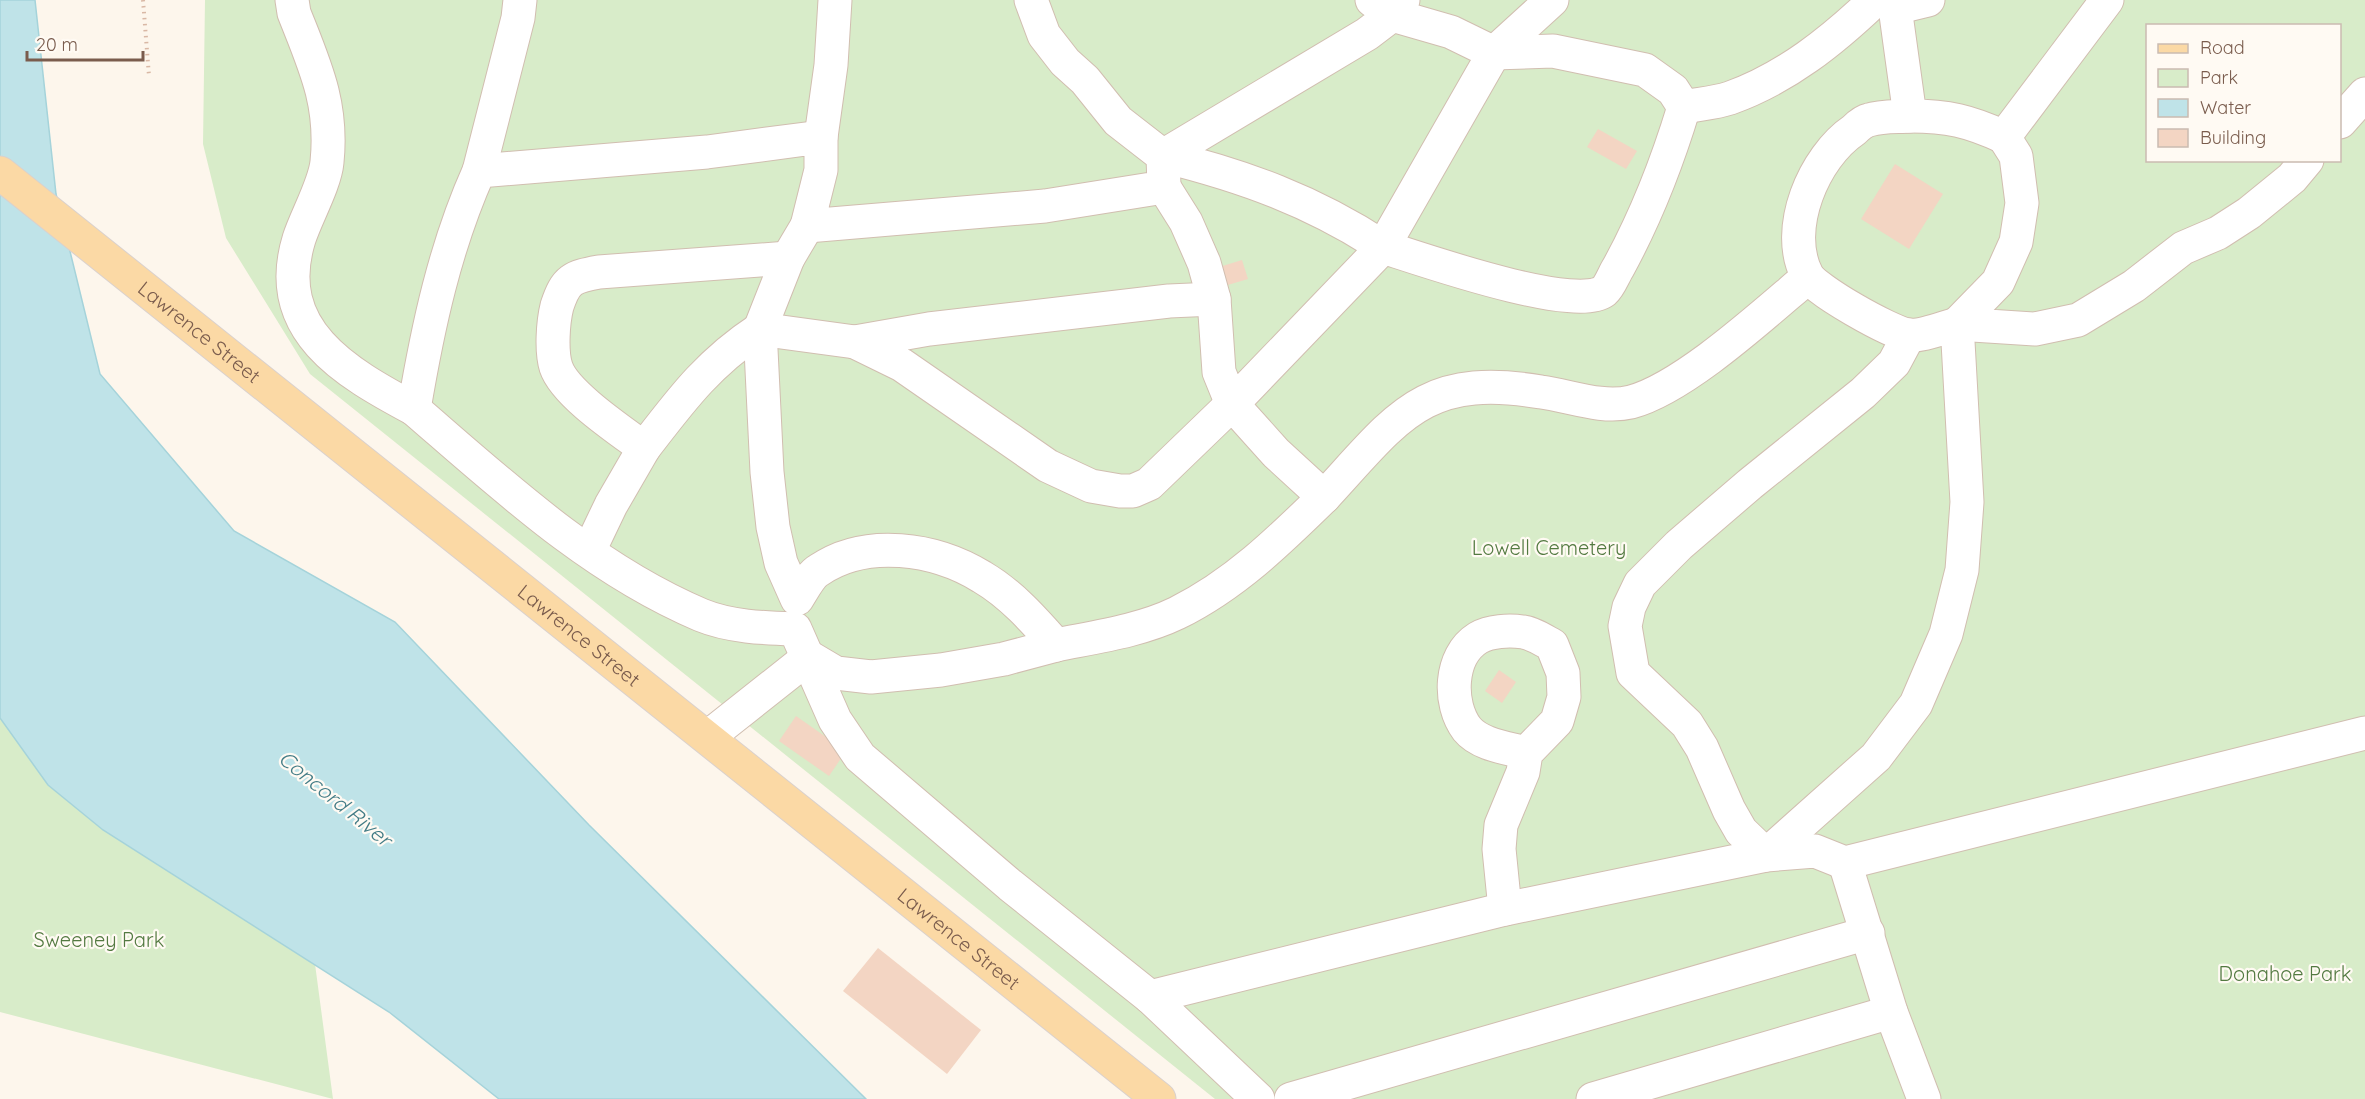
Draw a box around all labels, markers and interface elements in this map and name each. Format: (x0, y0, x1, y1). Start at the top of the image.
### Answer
scale bar (27, 24, 142, 62)
legend (2146, 24, 2341, 162)
text: 20 m (36, 33, 78, 56)
text: Road (2200, 36, 2245, 59)
text: Park (2200, 66, 2238, 89)
text: Water (2200, 96, 2251, 119)
text: Building (2200, 126, 2266, 149)
street label: Lawrence Street (133, 275, 266, 388)
park label: Lowell Cemetery (1472, 535, 1626, 560)
street label: Lawrence Street (513, 579, 646, 692)
water label: Concord River (274, 745, 400, 853)
street label: Lawrence Street (893, 882, 1025, 995)
park label: Sweeney Park (34, 927, 164, 952)
park label: Donahoe Park (2219, 961, 2351, 986)

